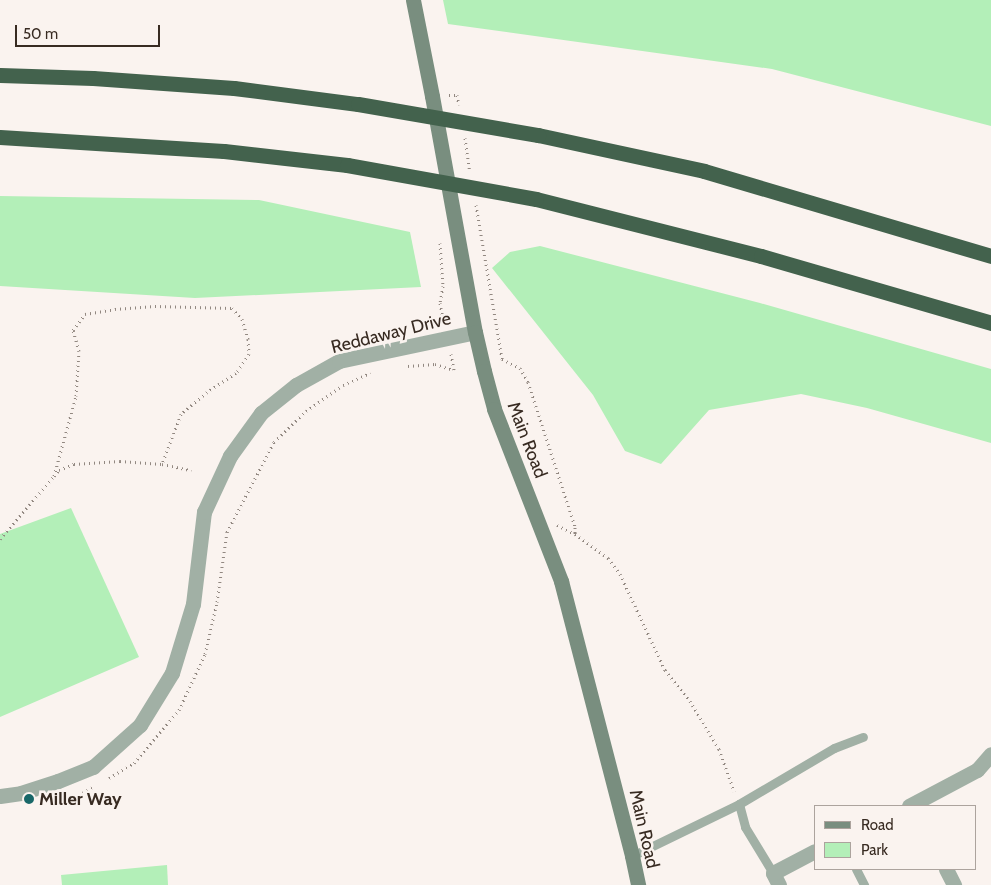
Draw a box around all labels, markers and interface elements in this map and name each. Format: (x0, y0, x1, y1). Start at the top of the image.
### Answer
scale bar (18, 15, 162, 47)
text: 50 m (23, 25, 58, 43)
street label: Reddaway Drive (329, 308, 453, 358)
street label: Main Road (503, 399, 551, 481)
place label: Miller Way (39, 788, 122, 810)
street label: Main Road (624, 788, 664, 870)
marker: Miller Way (23, 793, 35, 805)
legend (814, 805, 976, 870)
text: Road (861, 816, 894, 834)
text: Park (861, 841, 888, 859)

